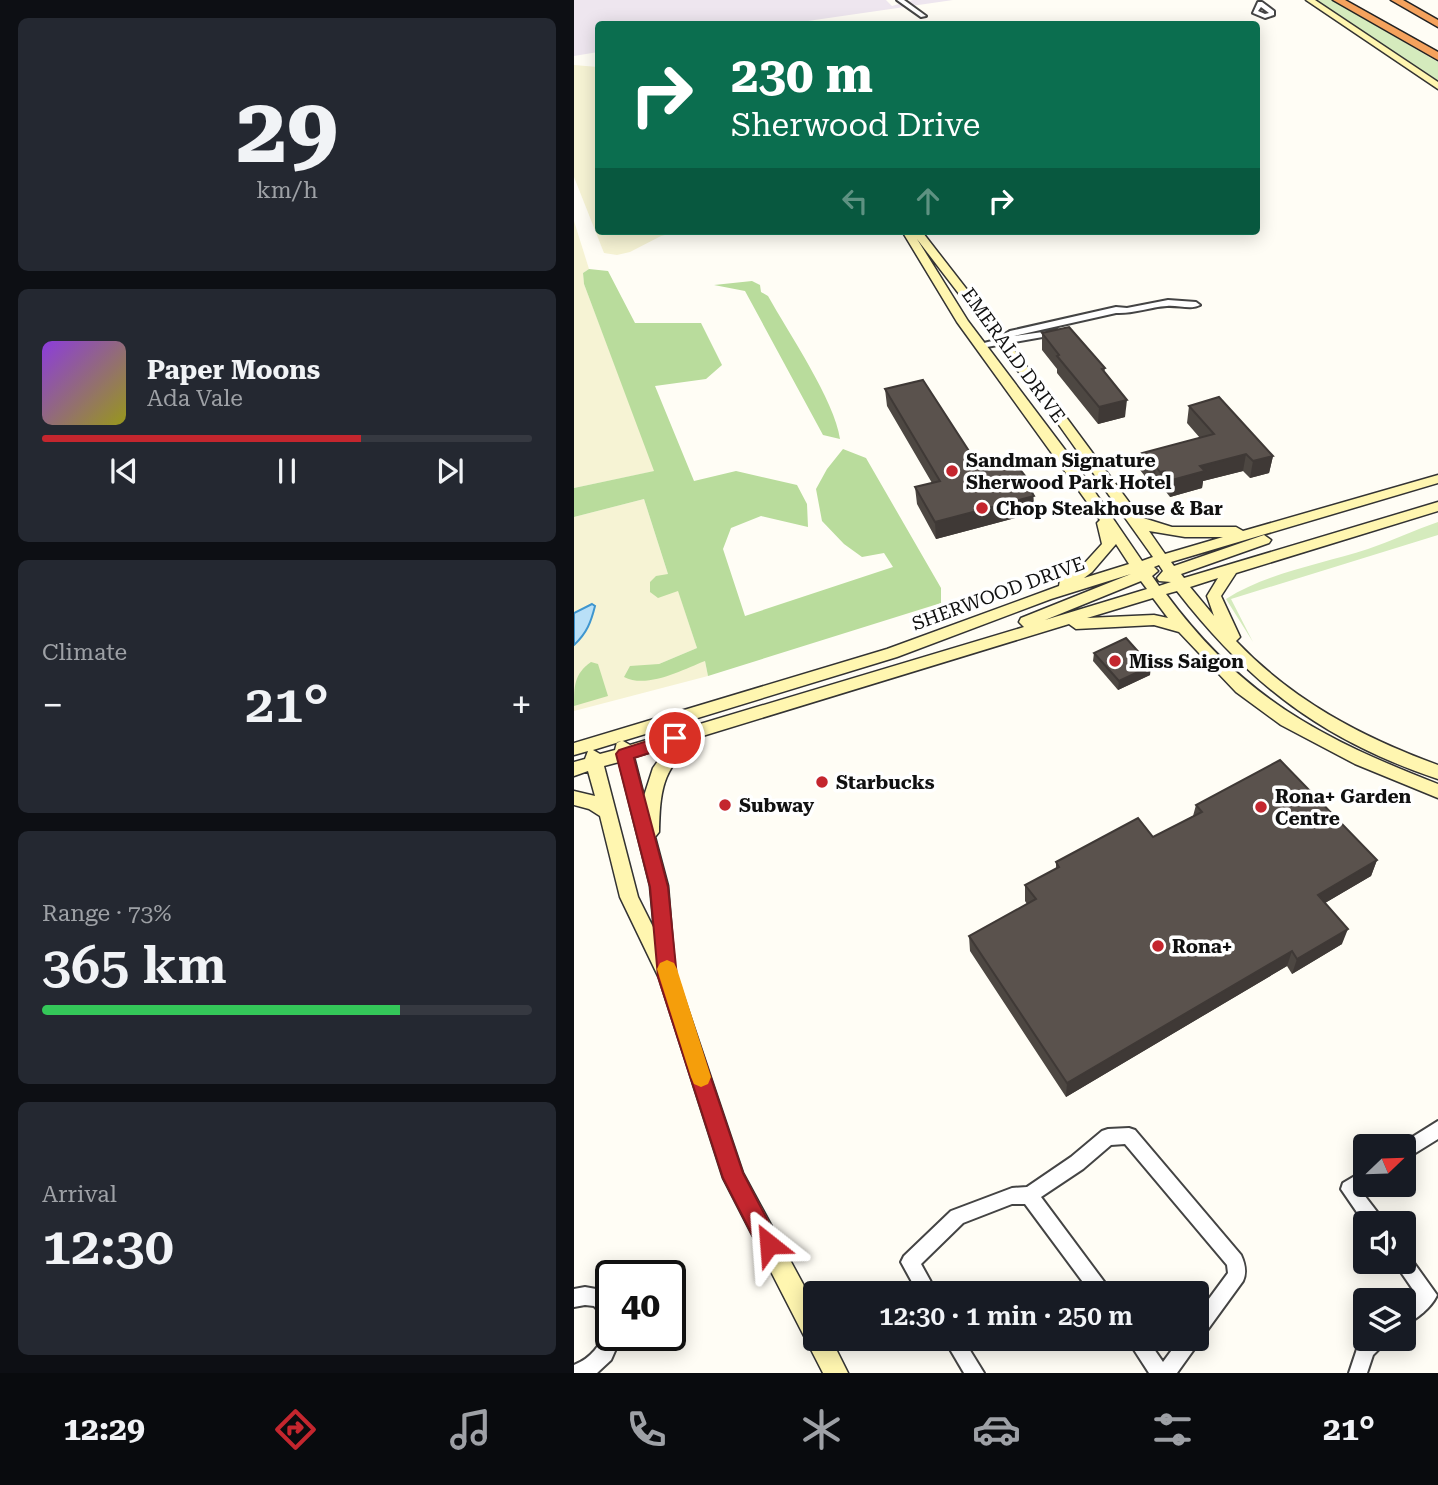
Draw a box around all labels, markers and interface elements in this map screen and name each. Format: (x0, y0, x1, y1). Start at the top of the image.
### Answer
text: 230 m (731, 47, 873, 104)
icon: right (616, 49, 707, 140)
text: 29 (236, 78, 338, 184)
text: Sherwood Drive (731, 106, 980, 144)
text: km/h (256, 177, 318, 204)
icon: left (836, 182, 874, 220)
icon: ahead (909, 182, 947, 220)
icon: right (982, 182, 1020, 220)
street label: EMERALD DRIVE (957, 283, 1070, 427)
text: Paper Moons (147, 355, 320, 385)
text: Ada Vale (147, 385, 243, 412)
place label: Sandman Signature Sherwood Park Hotel (966, 449, 1172, 494)
icon: previous (105, 452, 143, 490)
icon: pause (268, 452, 306, 490)
icon: next (431, 452, 469, 490)
marker: Sandman Signature Sherwood Park Hotel (944, 463, 960, 479)
place label: Chop Steakhouse & Bar (996, 497, 1223, 520)
marker: Chop Steakhouse & Bar (974, 500, 990, 516)
street label: SHERWOOD DRIVE (909, 552, 1088, 635)
text: Climate (42, 639, 127, 666)
place label: Miss Saigon (1129, 650, 1244, 673)
marker: Miss Saigon (1107, 653, 1123, 669)
text: 21° (245, 674, 329, 735)
text: − (42, 683, 63, 727)
text: + (511, 683, 532, 727)
pin (645, 708, 705, 768)
icon: arrive (656, 719, 694, 757)
place label: Starbucks (836, 771, 935, 794)
marker: Starbucks (814, 774, 830, 790)
place label: Rona+ Garden Centre (1275, 785, 1412, 830)
place label: Subway (739, 794, 815, 817)
marker: Subway (717, 797, 733, 813)
marker: Rona+ Garden Centre (1253, 799, 1269, 815)
text: Range · 73% (42, 900, 171, 927)
text: 365 km (42, 935, 227, 996)
place label: Rona+ (1172, 935, 1232, 958)
marker: Rona+ (1150, 938, 1166, 954)
north arrow (1353, 1134, 1416, 1197)
map controls (1353, 1134, 1416, 1351)
text: Arrival (42, 1181, 117, 1208)
position arrow (732, 1207, 806, 1281)
button: sound (1353, 1211, 1416, 1274)
text: 12:30 (42, 1216, 174, 1277)
speed limit sign: 40 (595, 1260, 686, 1351)
button: layers (1353, 1288, 1416, 1351)
text: 12:30 · 1 min · 250 m (879, 1301, 1133, 1331)
icon: directions (271, 1405, 320, 1454)
icon: music (446, 1405, 495, 1454)
icon: phone (622, 1405, 671, 1454)
icon: climate (797, 1405, 846, 1454)
icon: car (972, 1405, 1021, 1454)
icon: filters (1148, 1405, 1197, 1454)
text: 12:29 (63, 1410, 145, 1448)
text: 21° (1323, 1410, 1375, 1448)

